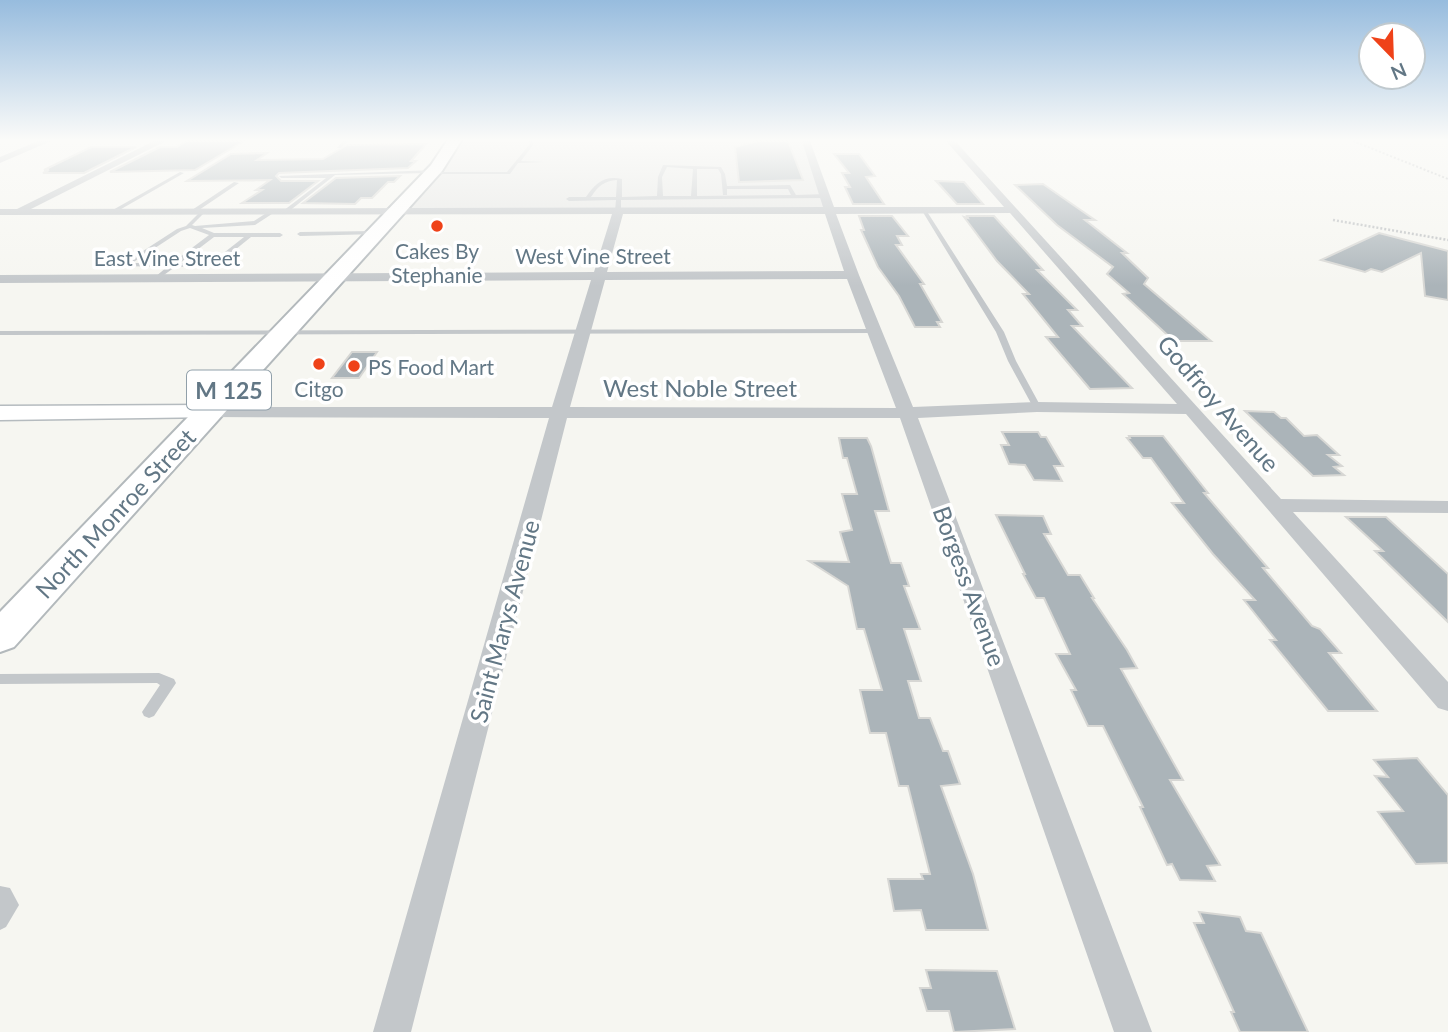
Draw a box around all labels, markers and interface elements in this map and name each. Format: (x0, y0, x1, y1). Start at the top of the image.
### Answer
north arrow (1357, 21, 1427, 91)
text: N (1388, 59, 1410, 86)
marker: Cakes By Stephanie (429, 218, 445, 234)
place label: Cakes By Stephanie (391, 238, 483, 287)
street label: West Vine Street (515, 243, 671, 268)
street label: East Vine Street (94, 245, 241, 270)
street label: Godfroy Avenue (1152, 329, 1286, 477)
place label: PS Food Mart (368, 354, 495, 379)
marker: Citgo (311, 356, 327, 372)
marker: PS Food Mart (346, 358, 362, 374)
road number: M 125 (187, 370, 271, 410)
street label: West Noble Street (603, 373, 797, 402)
place label: Citgo (294, 376, 344, 401)
street label: North Monroe Street (29, 422, 201, 604)
street label: Borgess Avenue (928, 502, 1012, 670)
street label: Saint Marys Avenue (463, 517, 545, 725)

